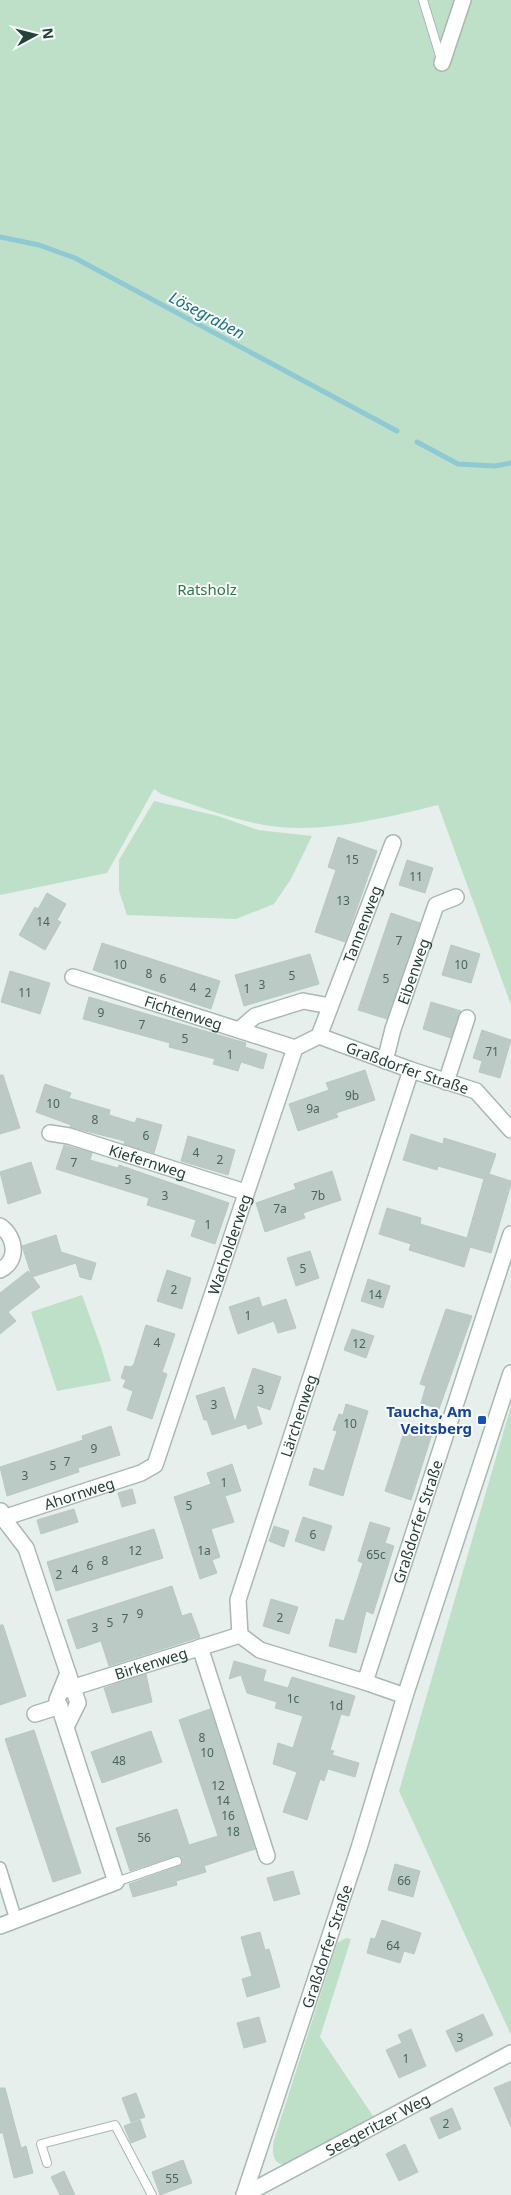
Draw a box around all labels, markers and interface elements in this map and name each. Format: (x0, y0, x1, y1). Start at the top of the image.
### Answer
north arrow (10, 10, 60, 60)
text: N (38, 27, 59, 40)
water label: Lösegraben (165, 286, 249, 344)
park label: Ratsholz (177, 579, 237, 599)
house number: 15 (345, 851, 359, 868)
house number: 11 (409, 868, 423, 885)
street label: Tannenweg (338, 882, 386, 966)
house number: 13 (336, 892, 350, 909)
house number: 14 (36, 913, 50, 930)
house number: 7 (396, 932, 403, 949)
street label: Eibenweg (392, 936, 434, 1007)
house number: 10 (113, 956, 127, 973)
house number: 10 (454, 956, 468, 973)
house number: 8 (146, 965, 153, 982)
house number: 5 (289, 967, 296, 984)
house number: 6 (160, 970, 167, 987)
house number: 5 (383, 970, 390, 987)
house number: 3 (259, 976, 266, 993)
house number: 4 (190, 979, 197, 996)
house number: 1 (244, 980, 250, 997)
house number: 11 (18, 984, 32, 1001)
house number: 2 (205, 984, 212, 1001)
street label: Fichtenweg (142, 991, 225, 1034)
house number: 9 (98, 1004, 105, 1021)
house number: 7 (139, 1016, 146, 1033)
house number: 5 (182, 1030, 189, 1047)
street label: Graßdorfer Straße (343, 1037, 472, 1098)
house number: 71 (485, 1043, 499, 1060)
house number: 1 (227, 1046, 233, 1063)
house number: 9b (345, 1087, 359, 1104)
house number: 10 (46, 1095, 60, 1112)
house number: 9a (306, 1100, 320, 1117)
house number: 8 (92, 1111, 99, 1128)
house number: 6 (143, 1127, 150, 1144)
street label: Kiefernweg (107, 1139, 189, 1183)
house number: 4 (193, 1144, 200, 1161)
house number: 2 (217, 1151, 224, 1168)
house number: 7 (71, 1154, 78, 1171)
house number: 5 (125, 1171, 132, 1188)
house number: 3 (162, 1187, 169, 1204)
house number: 7b (311, 1187, 325, 1204)
street label: Wacholderweg (203, 1191, 255, 1297)
house number: 7a (273, 1200, 287, 1217)
house number: 1 (205, 1216, 211, 1233)
house number: 5 (300, 1260, 307, 1277)
house number: 2 (171, 1281, 178, 1298)
house number: 14 (368, 1286, 382, 1303)
house number: 1 (245, 1307, 251, 1324)
house number: 4 (154, 1334, 161, 1351)
house number: 12 (352, 1335, 366, 1352)
street label: Lärchenweg (275, 1372, 321, 1460)
house number: 3 (258, 1381, 265, 1398)
house number: 3 (211, 1396, 218, 1413)
place label: Taucha, Am Veitsberg (386, 1401, 472, 1438)
marker: Taucha, Am Veitsberg (476, 1414, 488, 1426)
house number: 10 (343, 1415, 357, 1432)
house number: 9 (91, 1440, 98, 1457)
house number: 7 (64, 1453, 71, 1470)
house number: 5 (50, 1457, 57, 1474)
street label: Graßdorfer Straße (388, 1457, 447, 1586)
house number: 3 (22, 1467, 29, 1484)
street label: Ahornweg (41, 1472, 117, 1514)
house number: 1 (221, 1474, 227, 1491)
house number: 5 (186, 1497, 193, 1514)
house number: 6 (310, 1526, 317, 1543)
house number: 12 (128, 1542, 142, 1559)
house number: 1a (197, 1542, 211, 1559)
house number: 65c (366, 1546, 386, 1563)
house number: 8 (102, 1552, 109, 1569)
house number: 6 (87, 1557, 94, 1574)
house number: 4 (72, 1561, 79, 1578)
house number: 2 (56, 1566, 63, 1583)
house number: 9 (137, 1605, 144, 1622)
house number: 2 (277, 1609, 284, 1626)
house number: 7 (122, 1610, 129, 1627)
house number: 5 (107, 1614, 114, 1631)
house number: 3 (92, 1619, 99, 1636)
street label: Birkenweg (112, 1642, 190, 1684)
house number: 1c (287, 1690, 300, 1707)
house number: 1d (329, 1697, 343, 1714)
house number: 8 (199, 1729, 206, 1746)
house number: 10 (200, 1744, 214, 1761)
house number: 48 (112, 1752, 126, 1769)
house number: 12 (211, 1777, 225, 1794)
house number: 14 (216, 1792, 230, 1809)
house number: 16 (221, 1807, 235, 1824)
house number: 18 (226, 1823, 240, 1840)
house number: 56 (137, 1829, 151, 1846)
house number: 66 (397, 1872, 411, 1889)
street label: Graßdorfer Straße (297, 1882, 356, 2011)
house number: 64 (386, 1937, 400, 1954)
house number: 3 (457, 2029, 464, 2046)
house number: 1 (403, 2050, 409, 2067)
street label: Seegeritzer Weg (322, 2088, 433, 2160)
house number: 2 (443, 2115, 450, 2132)
house number: 55 (165, 2170, 179, 2187)

